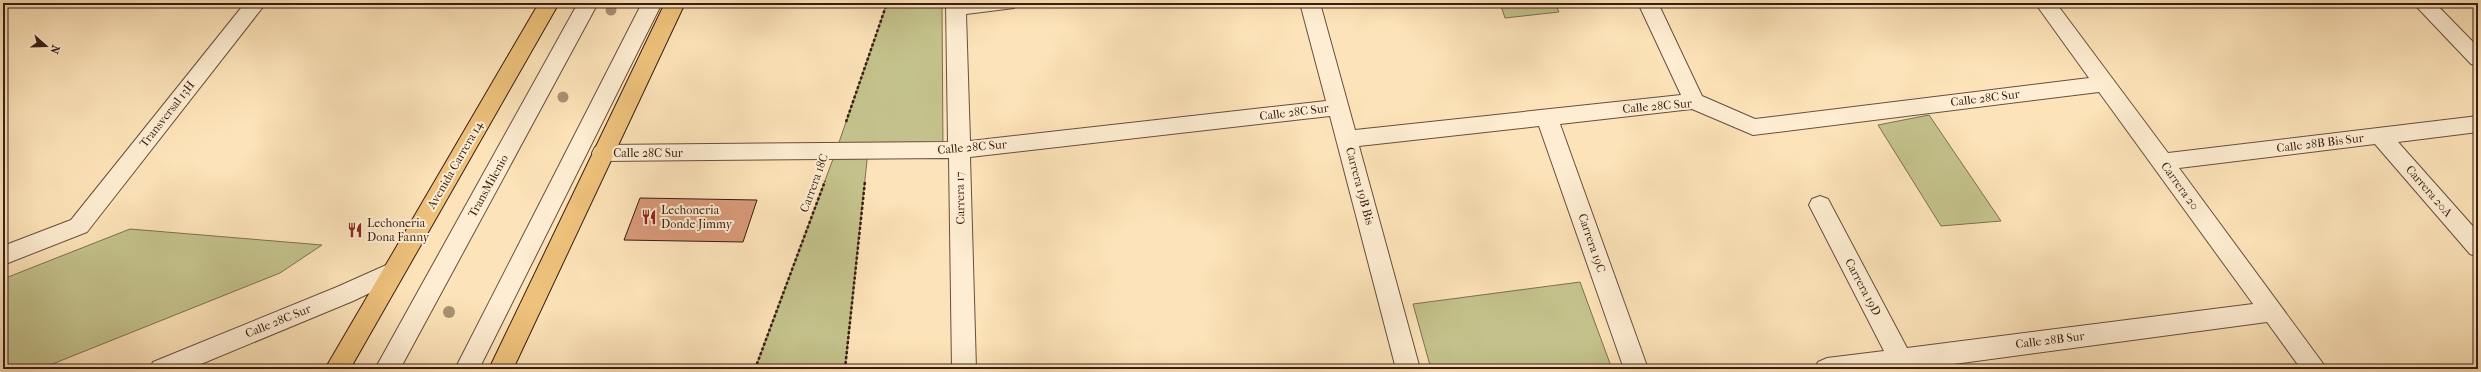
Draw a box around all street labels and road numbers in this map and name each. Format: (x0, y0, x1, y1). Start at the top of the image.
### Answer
street label: Transversal 13H (137, 77, 198, 150)
street label: Calle 28C Sur (1950, 87, 2021, 109)
street label: Calle 28C Sur (1622, 96, 1693, 116)
street label: Calle 28C Sur (1259, 101, 1330, 123)
street label: Avenida Carrera 14 (424, 118, 486, 212)
street label: Calle 28B Bis Sur (2276, 131, 2365, 155)
street label: Calle 28C Sur (937, 137, 1008, 157)
street label: Calle 28C Sur (613, 146, 684, 160)
street label: Carrera 19B Bis (1343, 146, 1377, 227)
street label: TransMilenio (465, 152, 511, 220)
street label: Carrera 18C (797, 152, 831, 214)
street label: Carrera 20 (2158, 159, 2202, 213)
street label: Carrera 20A (2403, 162, 2455, 220)
street label: Carrera 17 (953, 171, 967, 225)
street label: Carrera 19C (1575, 212, 1609, 274)
street label: Carrera 19D (1842, 256, 1884, 318)
street label: Calle 28C Sur (243, 301, 314, 341)
street label: Calle 28B Sur (2015, 329, 2086, 351)

